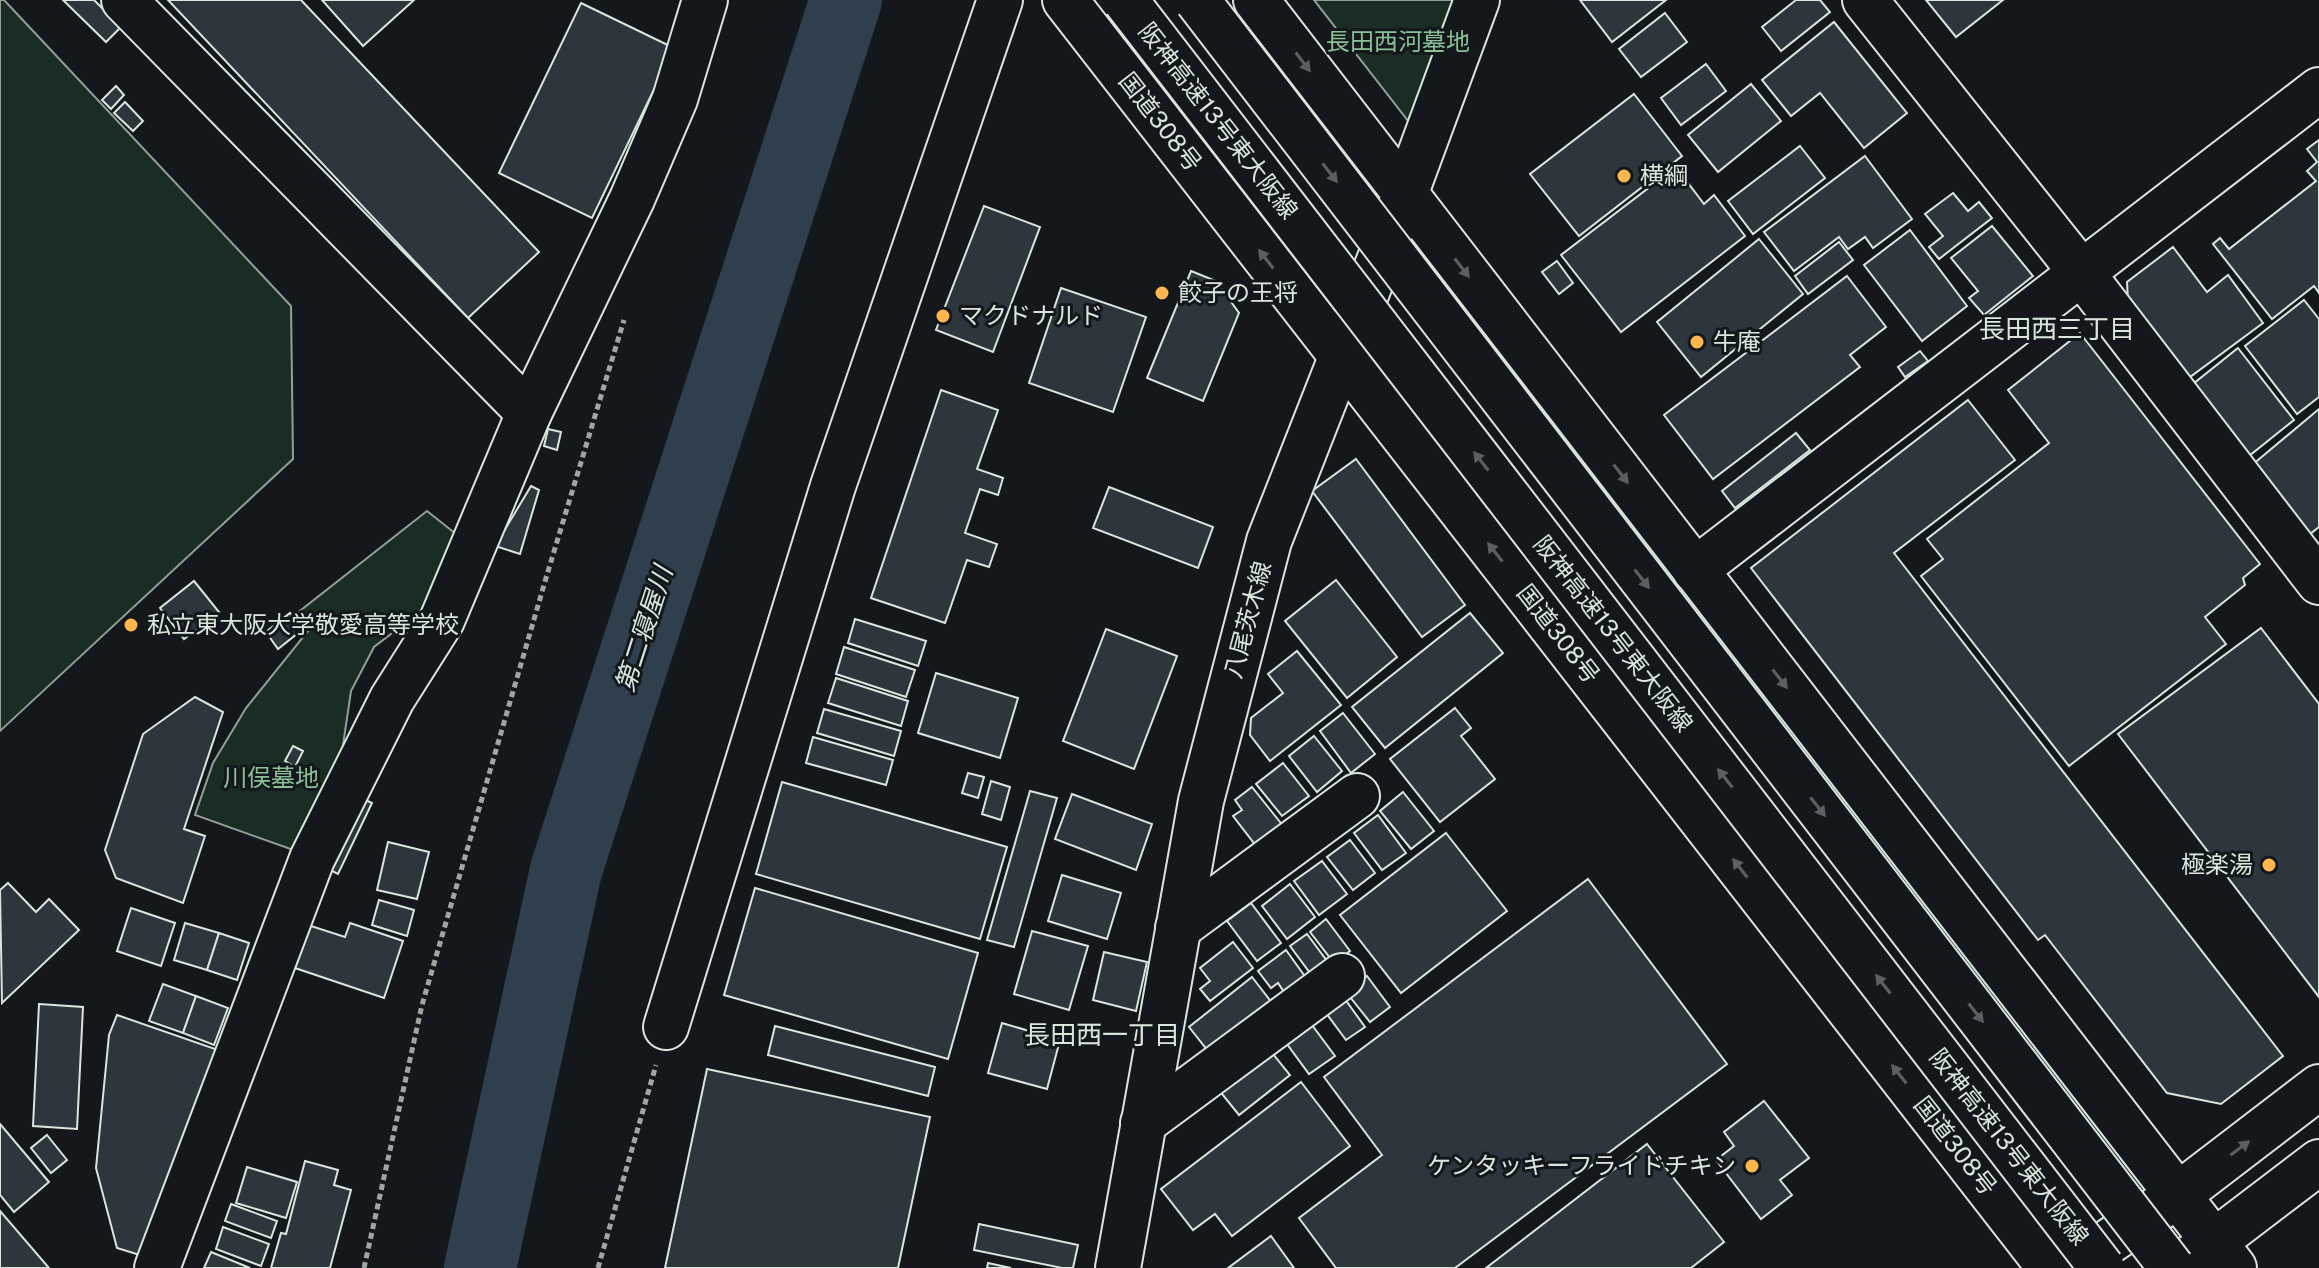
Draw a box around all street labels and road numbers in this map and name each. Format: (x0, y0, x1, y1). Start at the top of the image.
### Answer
street label: 阪神高速13号東大阪線 (1134, 17, 1304, 224)
street label: 国道308号 (1114, 67, 1208, 176)
street label: 阪神高速13号東大阪線 (1529, 530, 1699, 737)
street label: 八尾茨木線 (1218, 558, 1276, 681)
street label: 国道308号 (1512, 579, 1606, 688)
street label: 阪神高速13号東大阪線 (1925, 1043, 2095, 1250)
street label: 国道308号 (1909, 1091, 2003, 1200)

